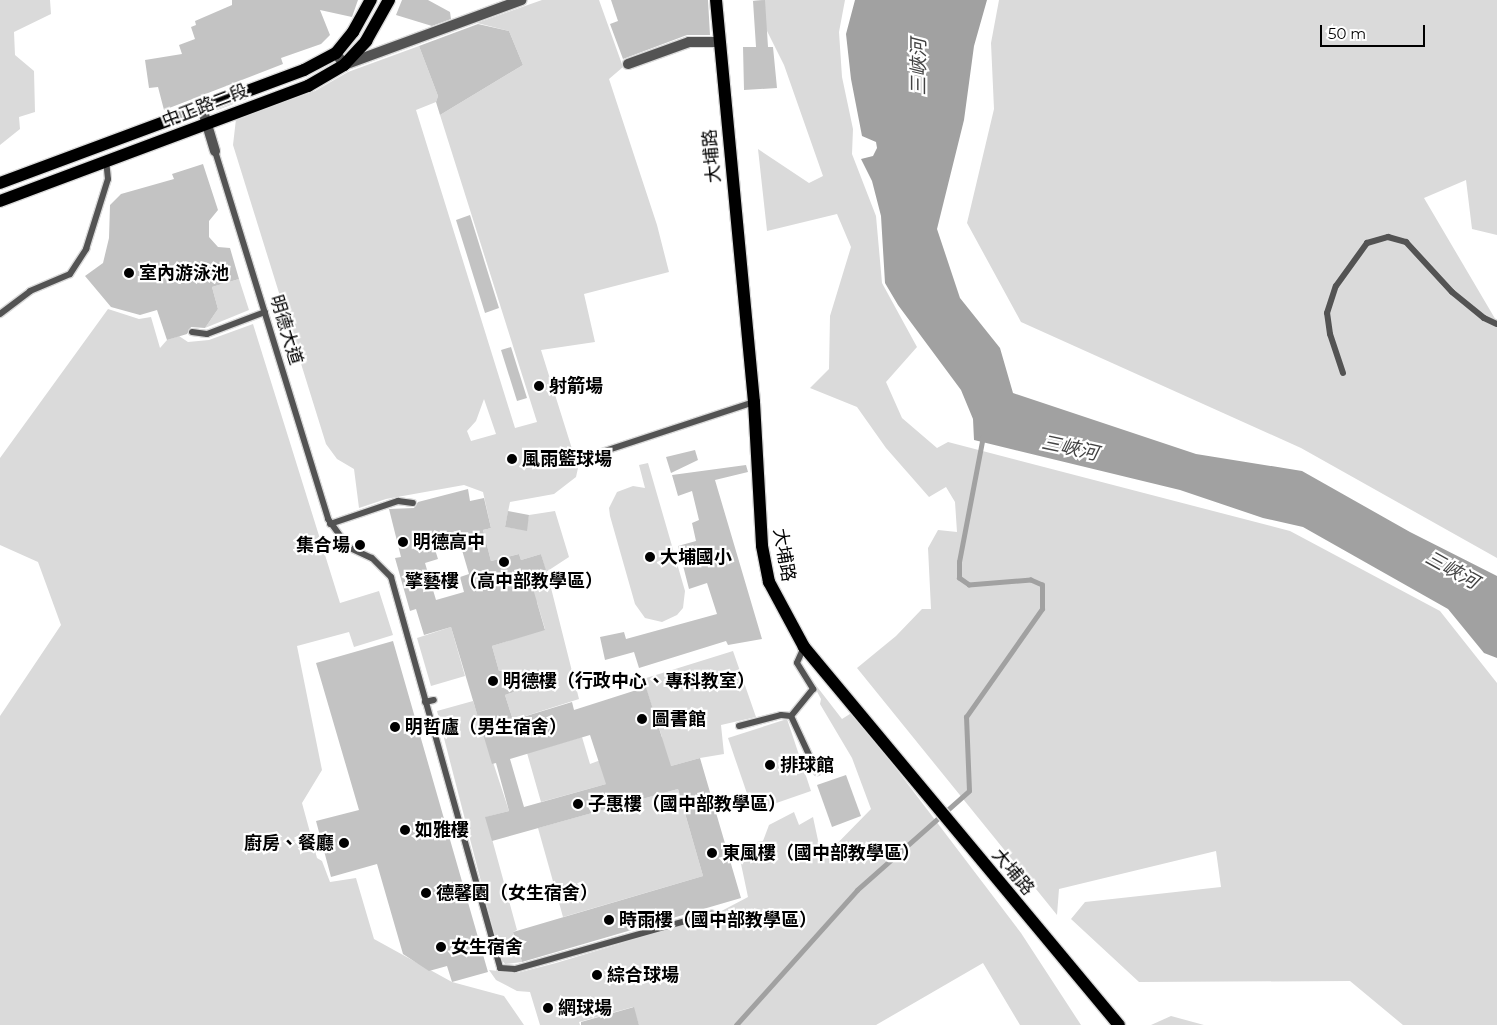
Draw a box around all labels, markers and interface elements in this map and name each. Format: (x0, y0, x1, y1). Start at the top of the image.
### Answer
scale bar (1322, 15, 1427, 47)
text: 50 m (1328, 24, 1366, 43)
water label: 三峽河 (908, 39, 930, 95)
street label: 中正路二段 (159, 80, 251, 132)
street label: 大埔路 (699, 128, 725, 184)
place label: 室內游泳池 (139, 262, 229, 284)
marker: 室內游泳池 (123, 267, 135, 279)
street label: 明德大道 (265, 292, 307, 368)
place label: 射箭場 (549, 375, 603, 397)
marker: 射箭場 (533, 380, 545, 392)
water label: 三峽河 (1040, 431, 1100, 465)
place label: 風雨籃球場 (522, 448, 612, 470)
marker: 風雨籃球場 (506, 453, 518, 465)
street label: 大埔路 (769, 527, 799, 583)
place label: 明德高中 (413, 531, 485, 553)
place label: 集合場 (296, 534, 350, 556)
marker: 明德高中 (397, 536, 409, 548)
marker: 集合場 (354, 539, 366, 551)
place label: 大埔國小 (660, 546, 732, 568)
water label: 三峽河 (1422, 546, 1482, 594)
marker: 大埔國小 (644, 551, 656, 563)
marker: 擎藝樓（高中部教學區） (498, 556, 510, 568)
place label: 擎藝樓（高中部教學區） (405, 570, 603, 592)
place label: 明德樓（行政中心、專科教室） (503, 670, 755, 692)
marker: 明德樓（行政中心、專科教室） (487, 675, 499, 687)
place label: 圖書館 (652, 708, 706, 730)
marker: 圖書館 (636, 713, 648, 725)
place label: 明哲廬（男生宿舍） (405, 716, 567, 738)
marker: 明哲廬（男生宿舍） (389, 721, 401, 733)
place label: 排球館 (780, 754, 834, 776)
marker: 排球館 (764, 759, 776, 771)
place label: 子惠樓（國中部教學區） (588, 793, 786, 815)
marker: 子惠樓（國中部教學區） (572, 798, 584, 810)
place label: 如雅樓 (415, 819, 469, 841)
marker: 如雅樓 (399, 824, 411, 836)
place label: 廚房、餐廳 (244, 832, 334, 854)
marker: 廚房、餐廳 (338, 837, 350, 849)
place label: 東風樓（國中部教學區） (722, 842, 920, 864)
street label: 大埔路 (987, 844, 1039, 900)
marker: 東風樓（國中部教學區） (706, 847, 718, 859)
place label: 德馨園（女生宿舍） (436, 882, 598, 904)
marker: 德馨園（女生宿舍） (420, 887, 432, 899)
place label: 時雨樓（國中部教學區） (619, 909, 817, 931)
marker: 時雨樓（國中部教學區） (603, 914, 615, 926)
place label: 女生宿舍 (451, 936, 523, 958)
marker: 女生宿舍 (435, 941, 447, 953)
place label: 綜合球場 (607, 964, 679, 986)
marker: 綜合球場 (591, 969, 603, 981)
place label: 網球場 (558, 997, 612, 1019)
marker: 網球場 (542, 1002, 554, 1014)

